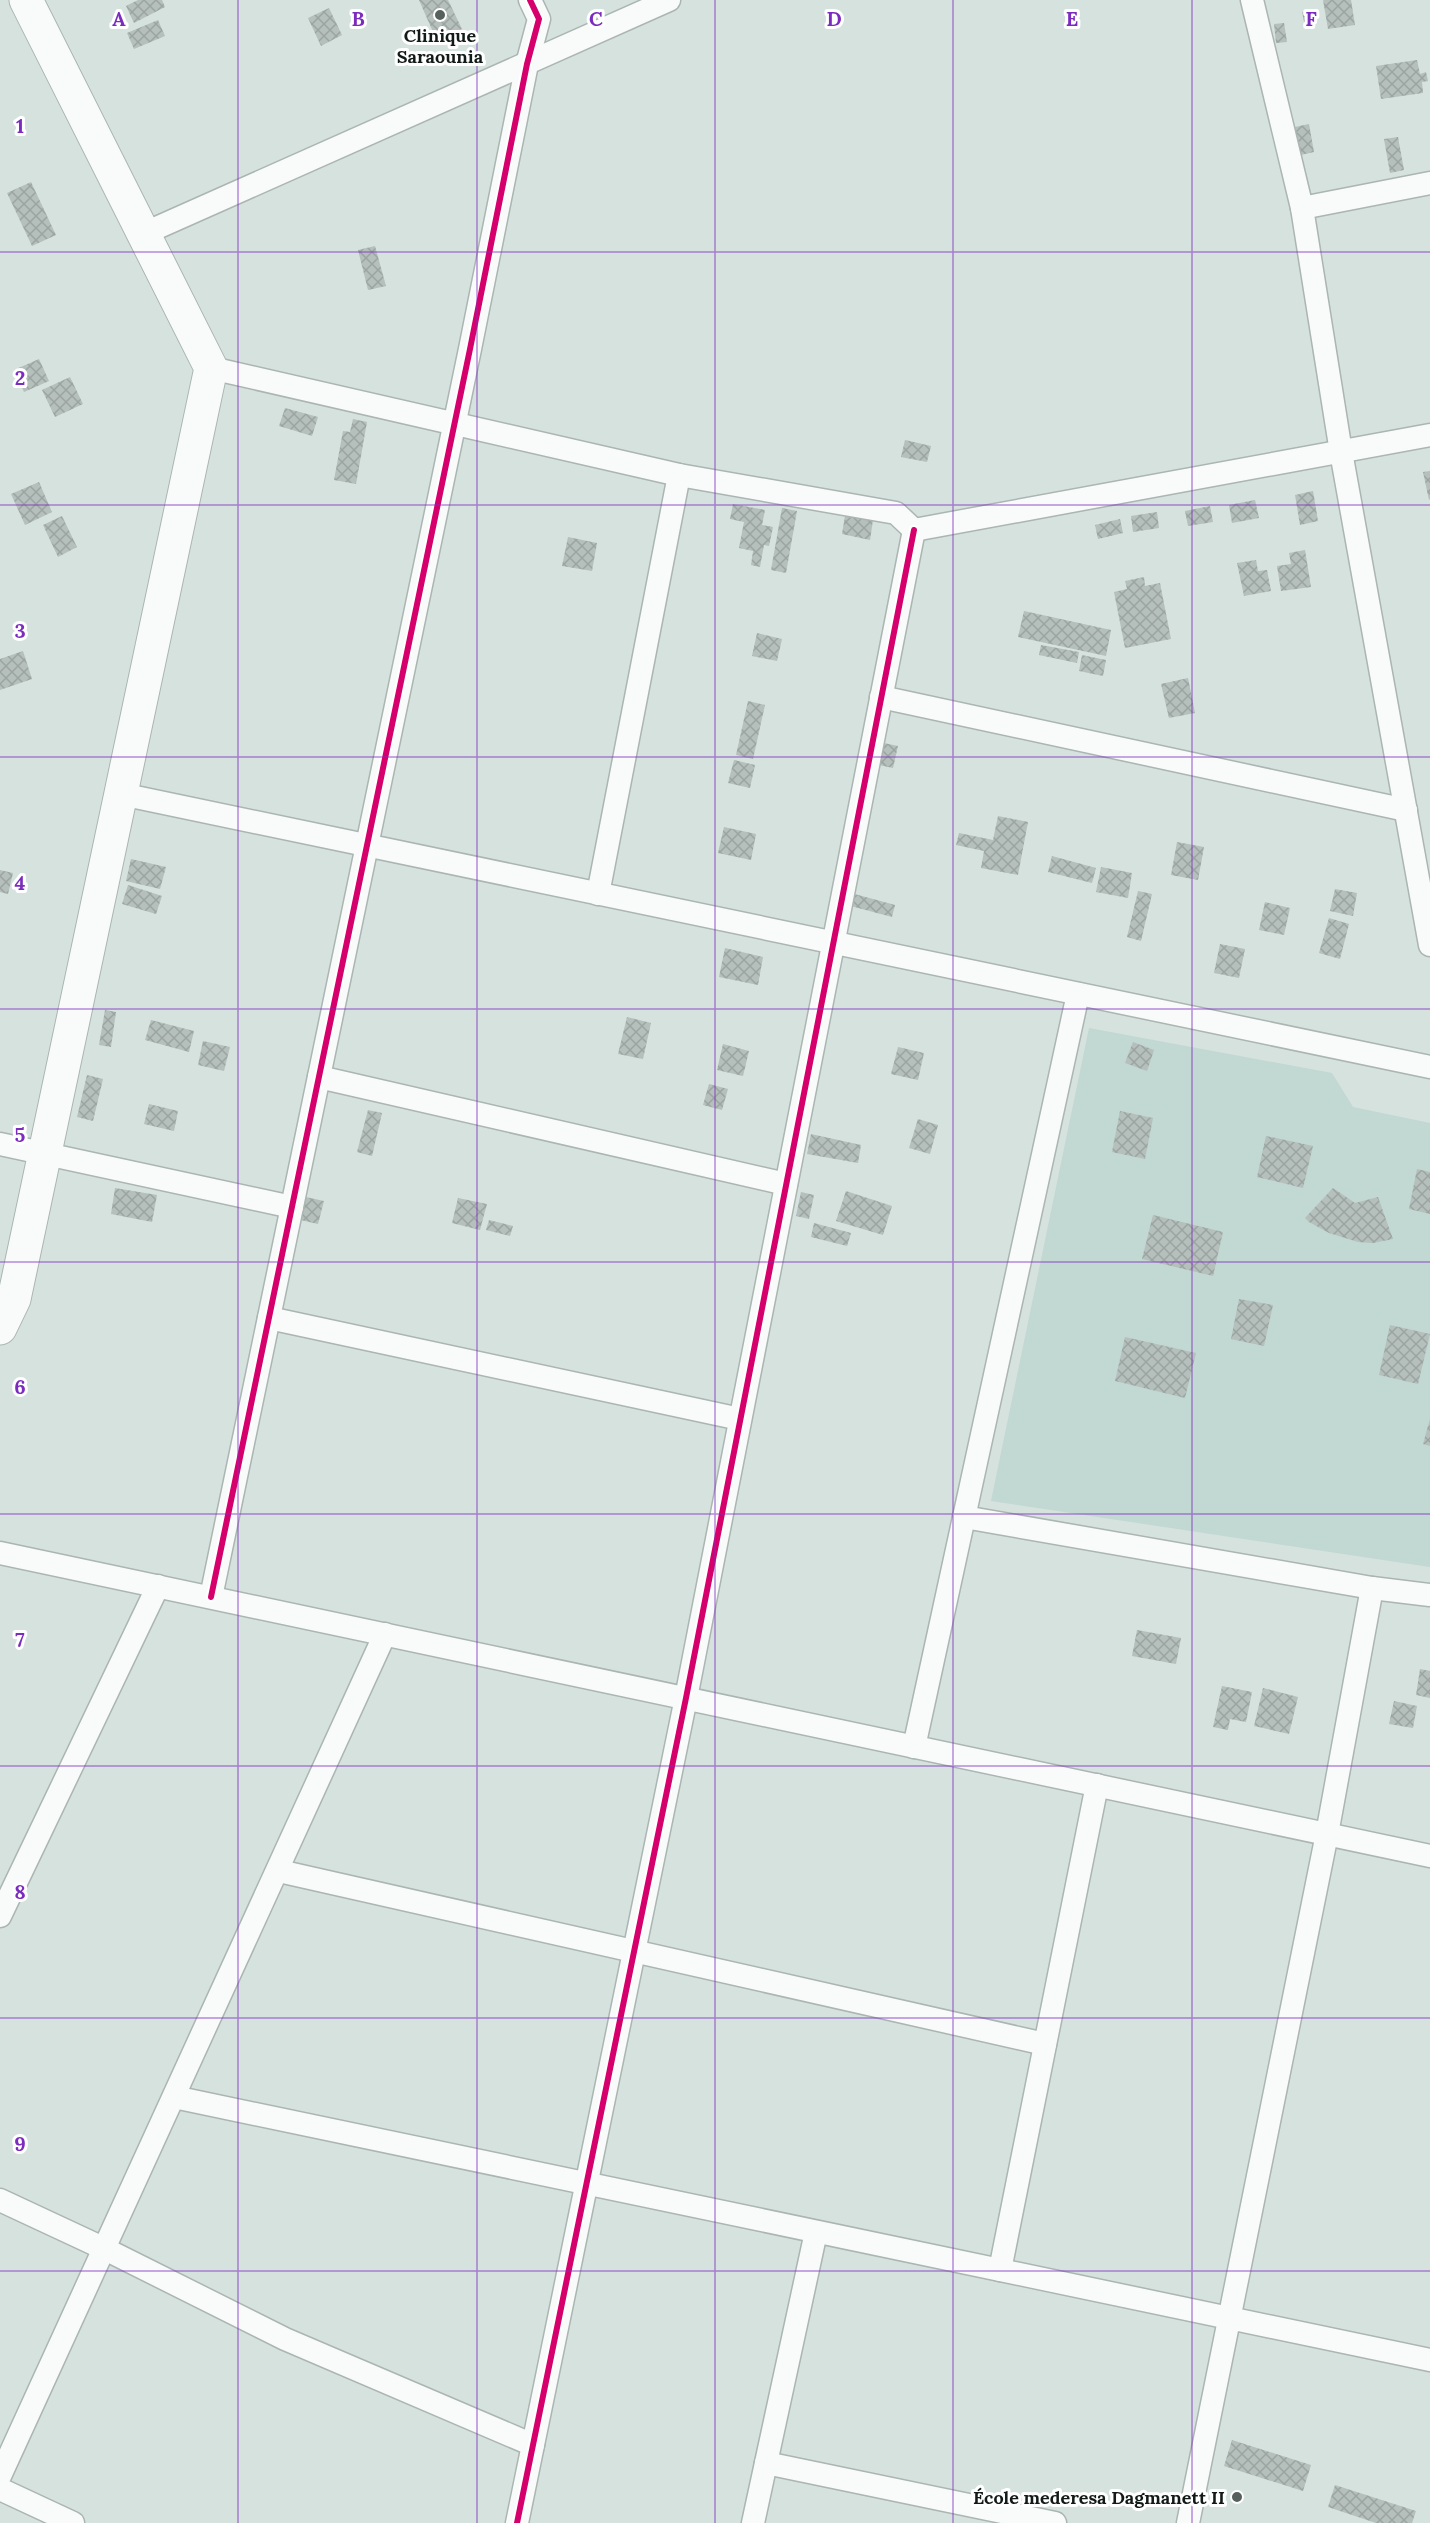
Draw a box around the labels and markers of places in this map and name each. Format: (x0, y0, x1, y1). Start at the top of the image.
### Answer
marker: Clinique Saraounia (433, 8, 447, 22)
place label: Clinique Saraounia (397, 24, 484, 68)
place label: École mederesa Dagmanett II (973, 2486, 1225, 2509)
marker: École mederesa Dagmanett II (1230, 2490, 1244, 2504)

